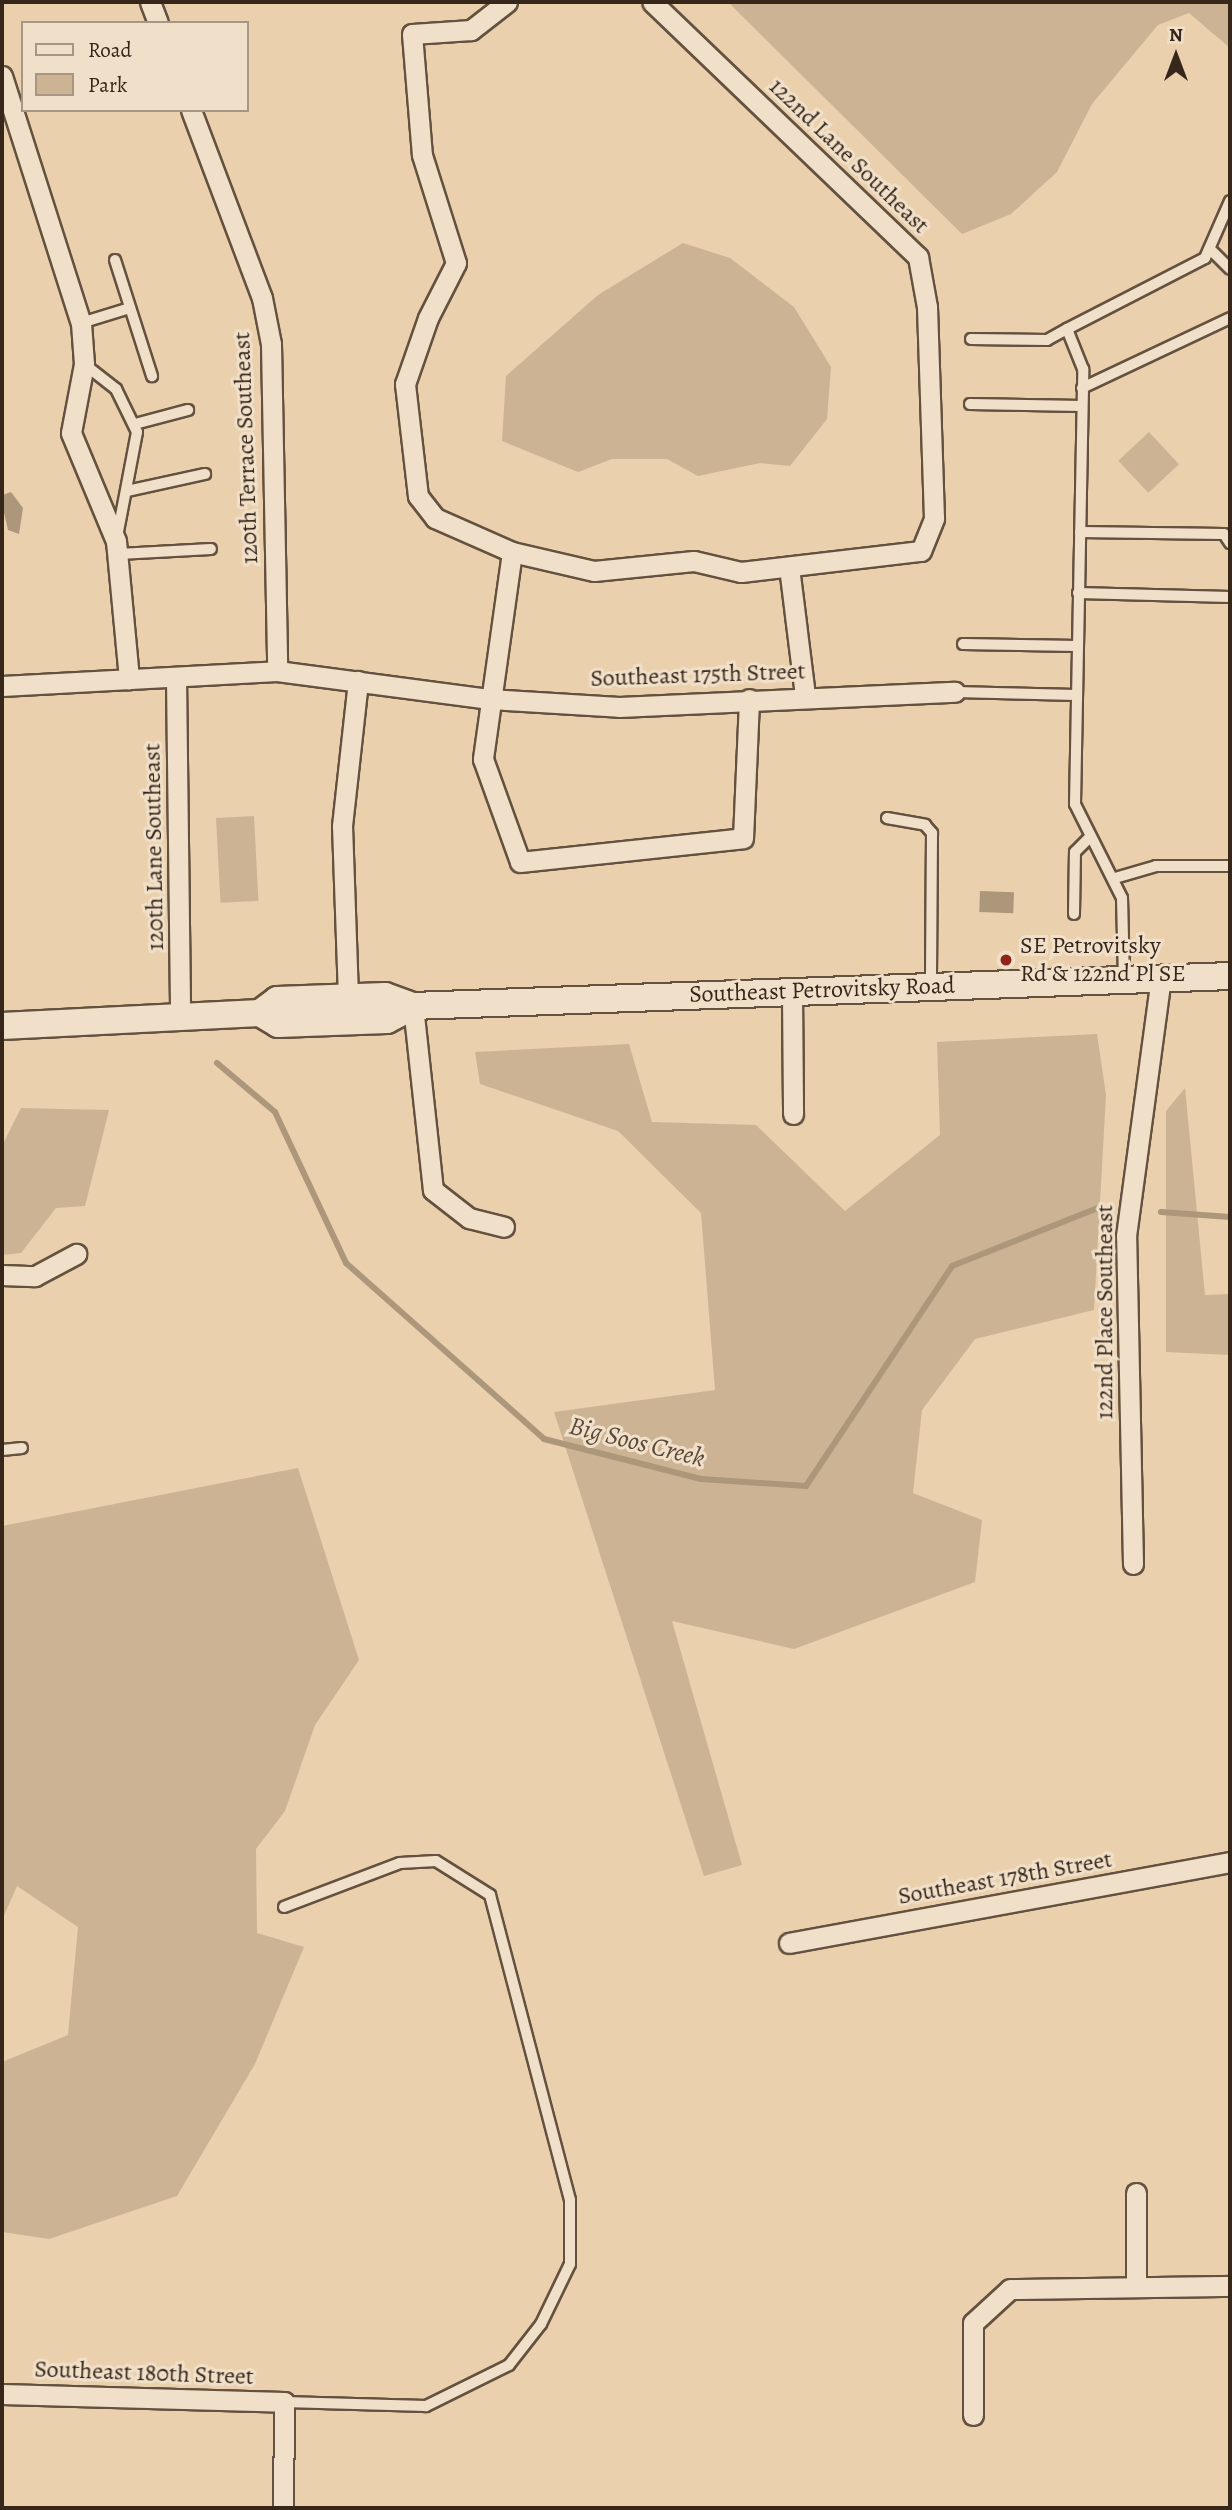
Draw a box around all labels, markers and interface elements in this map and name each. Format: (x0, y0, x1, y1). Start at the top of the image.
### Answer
legend (21, 21, 248, 112)
north arrow (1141, 21, 1211, 91)
text: N (1169, 22, 1183, 48)
text: Road (88, 36, 132, 64)
text: Park (88, 71, 127, 99)
street label: 122nd Lane Southeast (763, 72, 935, 240)
street label: 120th Terrace Southeast (228, 331, 264, 565)
street label: Southeast 175th Street (590, 657, 806, 693)
street label: 120th Lane Southeast (138, 743, 170, 951)
place label: SE Petrovitsky Rd & 122nd Pl SE (1020, 932, 1186, 988)
marker: SE Petrovitsky Rd & 122nd Pl SE (998, 952, 1014, 968)
street label: Southeast Petrovitsky Road (689, 971, 955, 1009)
street label: 122nd Place Southeast (1091, 1205, 1119, 1419)
water label: Big Soos Creek (566, 1410, 708, 1474)
street label: Southeast 178th Street (896, 1845, 1114, 1911)
street label: Southeast 180th Street (34, 2355, 254, 2391)

